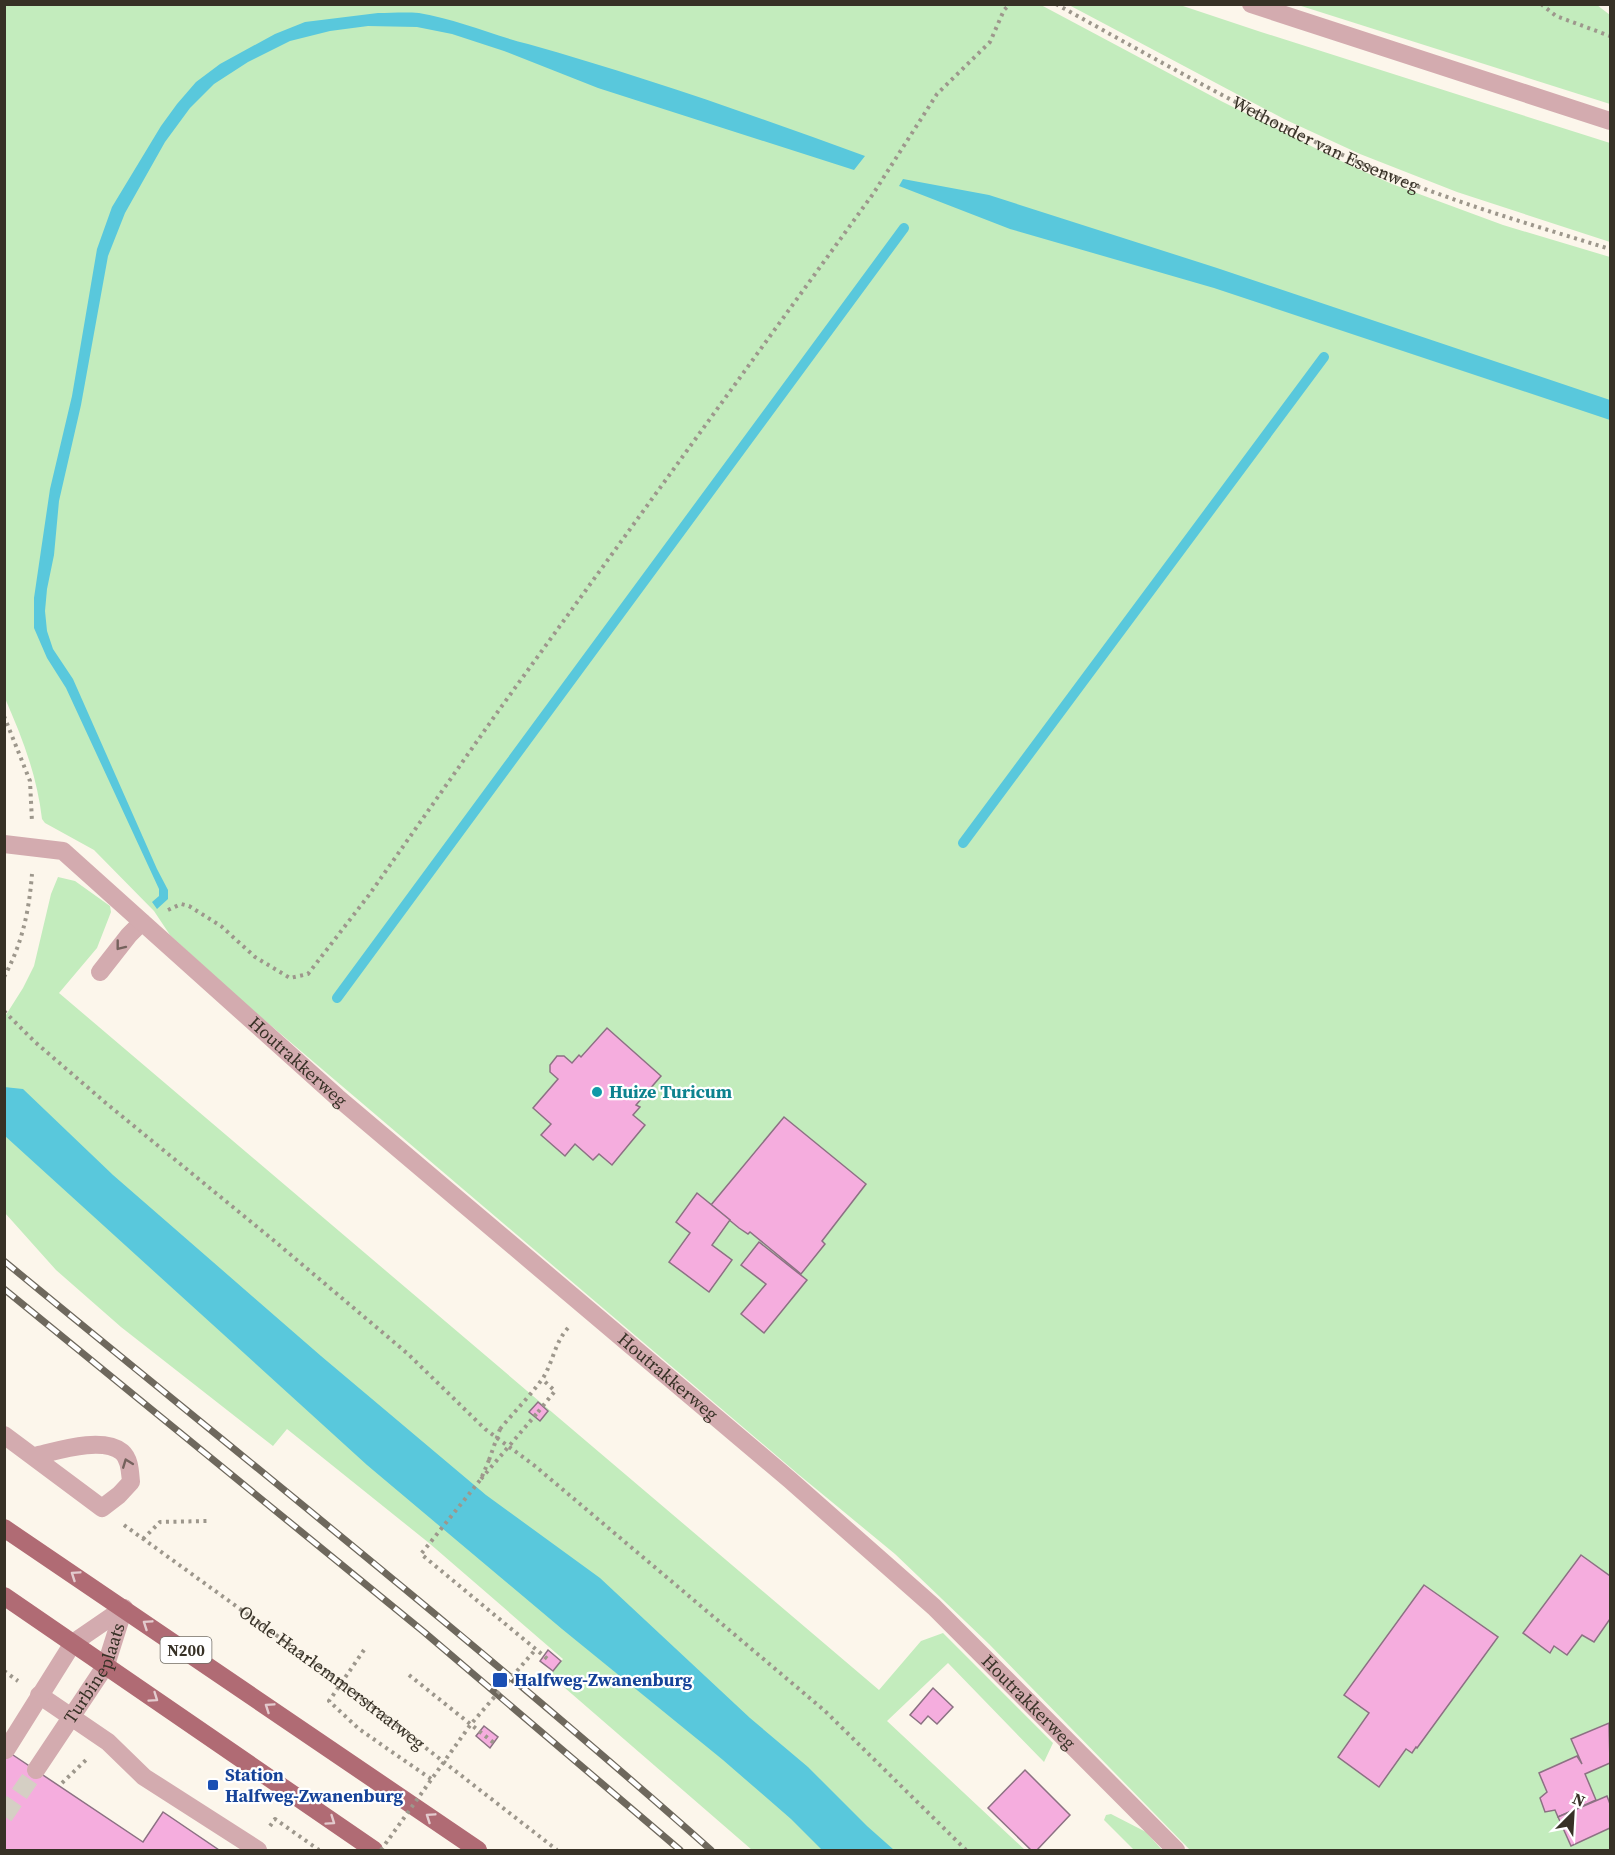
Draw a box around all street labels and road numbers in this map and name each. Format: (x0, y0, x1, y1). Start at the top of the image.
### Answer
street label: Wethouder van Essenweg (1228, 89, 1423, 198)
street label: Houtrakkerweg (243, 1010, 353, 1112)
street label: Houtrakkerweg (613, 1327, 724, 1426)
street label: Oude Haarlemmerstraatweg (234, 1599, 431, 1755)
street label: Turbineplaats (57, 1619, 131, 1728)
road number: N200 (160, 1637, 212, 1663)
street label: Houtrakkerweg (976, 1649, 1082, 1755)

